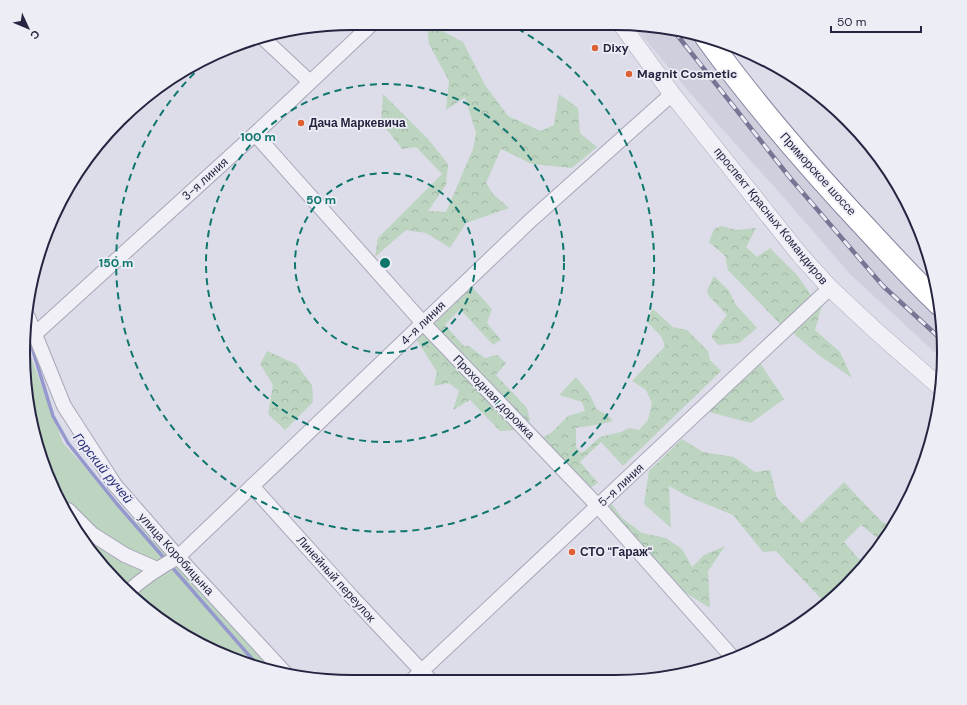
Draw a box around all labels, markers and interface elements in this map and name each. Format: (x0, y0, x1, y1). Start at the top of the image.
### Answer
north arrow (8, 8, 48, 48)
scale bar (831, 8, 921, 34)
text: 50 m (837, 14, 866, 30)
text: С (27, 27, 43, 43)
place label: Dixy (603, 40, 630, 56)
marker: Dixy (590, 43, 600, 53)
place label: Magnit Cosmetic (637, 66, 737, 82)
marker: Magnit Cosmetic (624, 69, 634, 79)
place label: Дача Маркевича (309, 115, 406, 131)
marker: Дача Маркевича (296, 118, 306, 128)
text: 100 m (240, 129, 276, 145)
street label: Приморское шоссе (776, 129, 860, 219)
street label: проспект Красных Командиров (710, 144, 832, 288)
street label: 3-я линия (179, 154, 231, 204)
text: 50 m (306, 192, 336, 208)
text: 150 m (99, 255, 133, 271)
centre of rings (378, 256, 392, 270)
street label: 4-я линия (397, 297, 449, 349)
street label: Проходная дорожка (450, 351, 539, 443)
water label: Горский ручей (69, 429, 137, 507)
street label: 5-я линия (595, 460, 647, 510)
street label: улица Коробицына (135, 509, 217, 599)
street label: Линейный переулок (293, 532, 380, 626)
place label: СТО "Гараж" (580, 544, 652, 560)
marker: СТО "Гараж" (567, 547, 577, 557)

